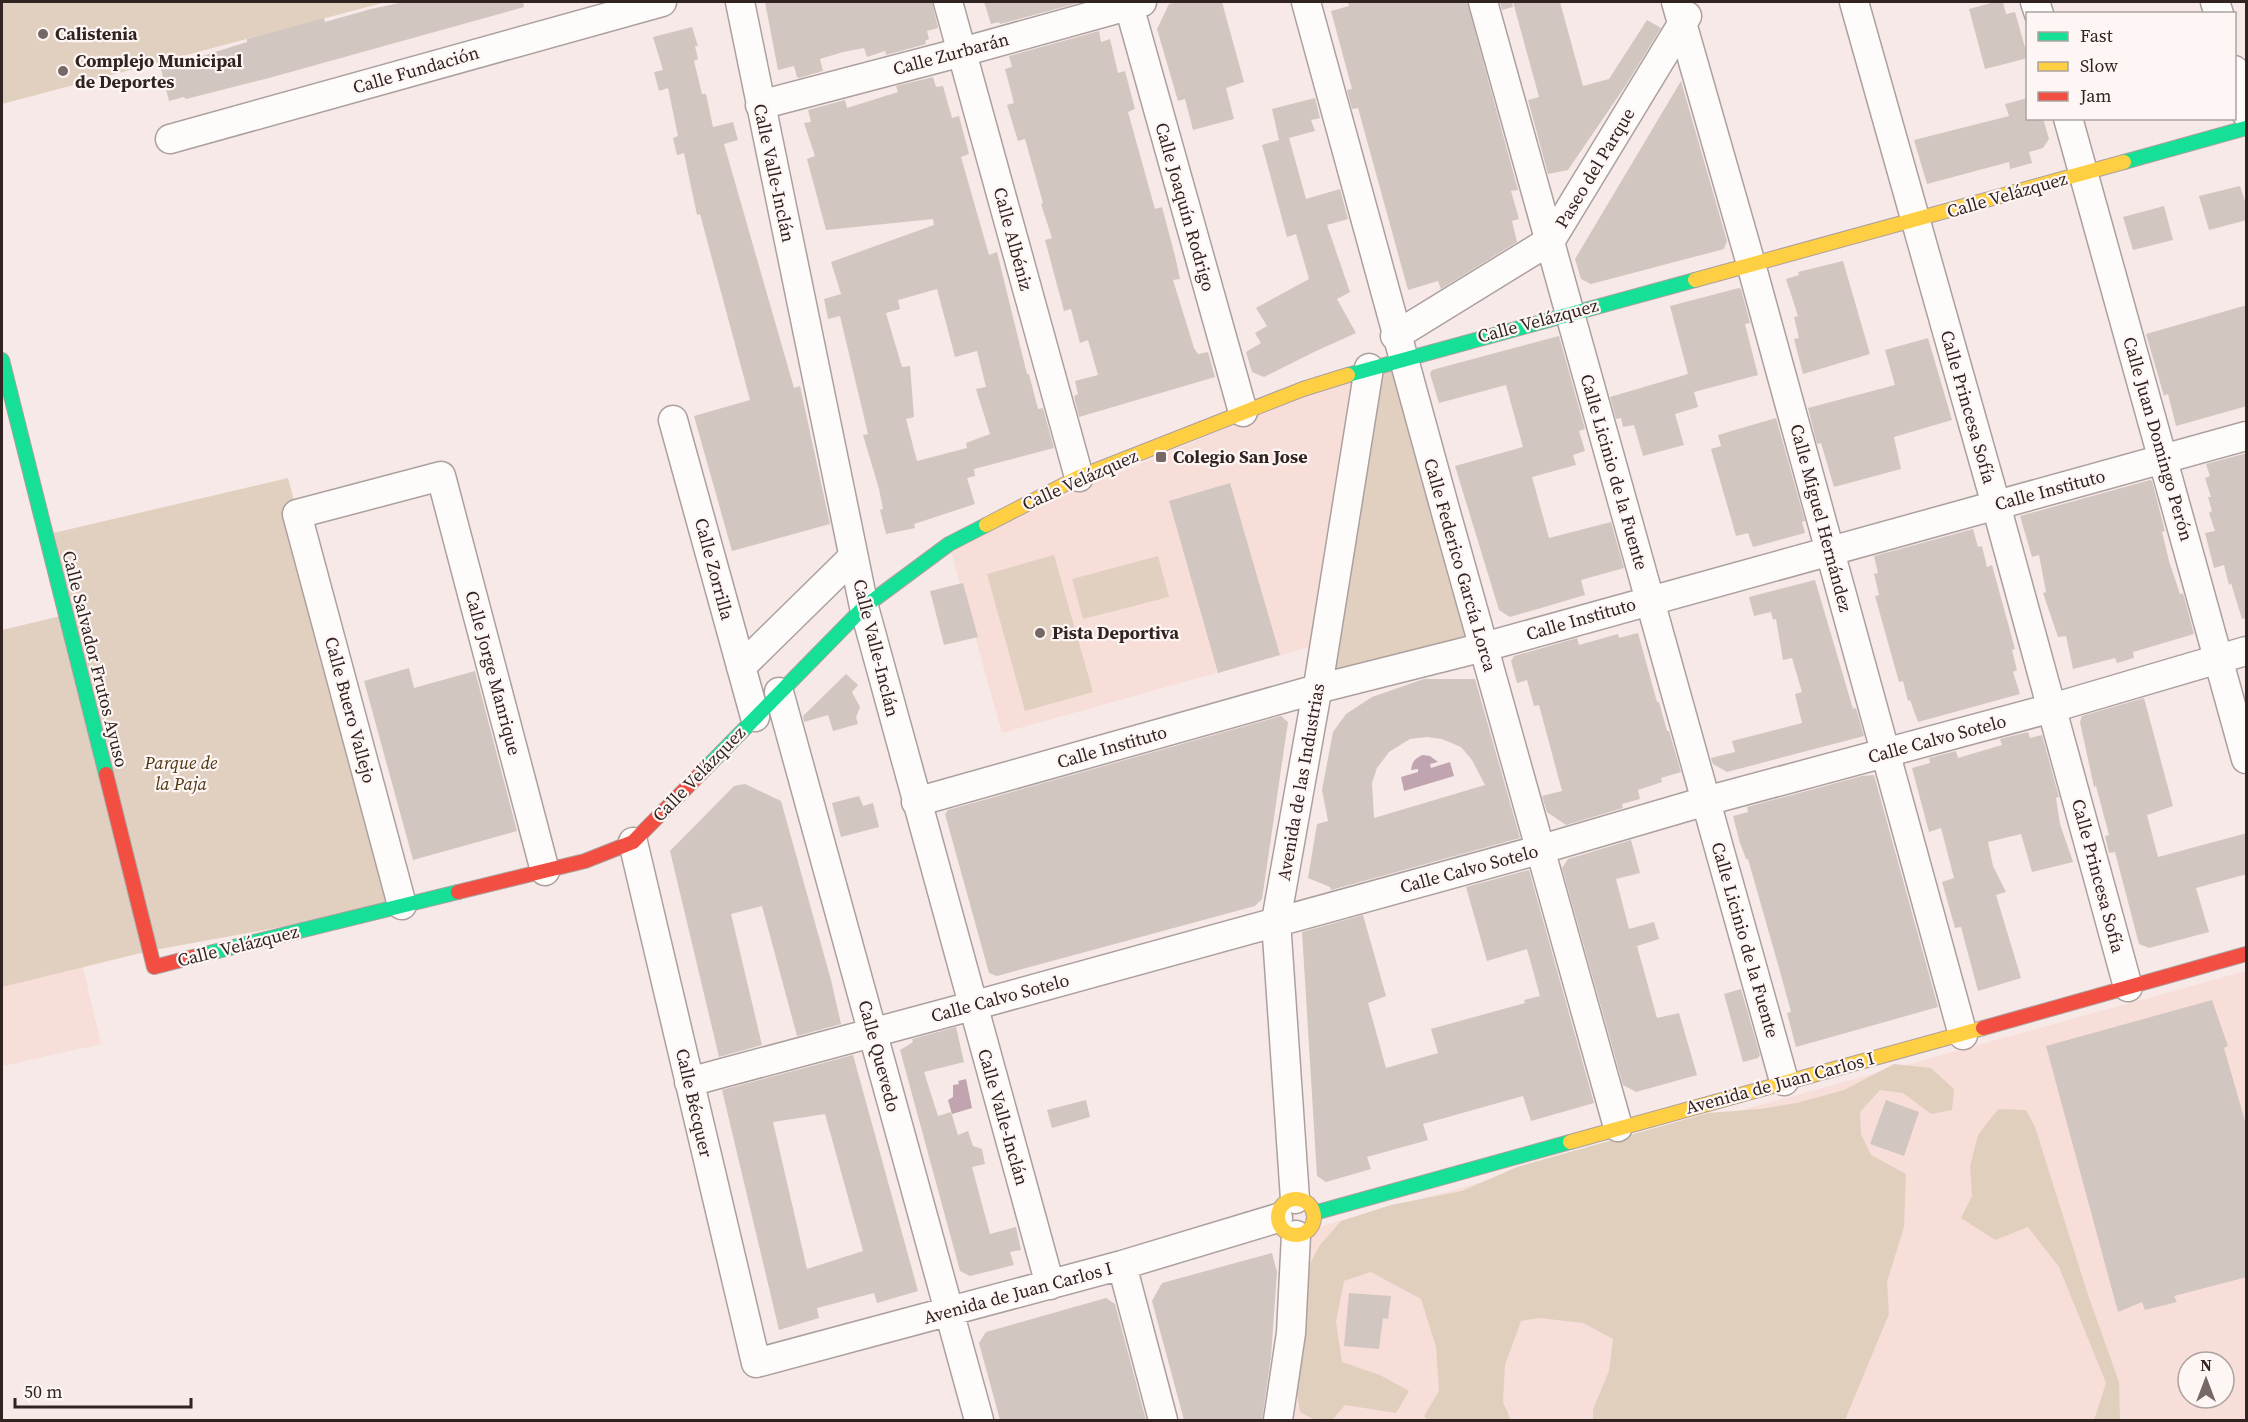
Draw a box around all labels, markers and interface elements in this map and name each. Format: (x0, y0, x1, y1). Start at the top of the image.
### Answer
legend (2026, 12, 2236, 120)
place label: Calistenia (55, 21, 138, 46)
text: Fast (2080, 23, 2113, 48)
street label: Calle Zurbarán (890, 26, 1012, 81)
marker: Calistenia (36, 27, 50, 41)
street label: Calle Fundación (350, 40, 482, 99)
place label: Complejo Municipal de Deportes (75, 48, 243, 94)
text: Slow (2080, 53, 2118, 78)
marker: Complejo Municipal de Deportes (56, 64, 70, 78)
text: Jam (2079, 83, 2112, 108)
street label: Calle Valle-Inclán (748, 101, 801, 245)
street label: Paseo del Parque (1549, 103, 1640, 233)
street label: Calle Joaquín Rodrigo (1149, 119, 1222, 294)
street label: Calle Velázquez (1944, 165, 2070, 224)
street label: Calle Albéniz (988, 184, 1039, 293)
street label: Calle Velázquez (1475, 292, 1601, 349)
street label: Calle Princesa Sofía (1935, 327, 2003, 487)
street label: Calle Juan Domingo Perón (2117, 334, 2200, 544)
street label: Calle Licinio de la Fuente (1575, 371, 1654, 573)
street label: Calle Miguel Hernández (1784, 421, 1859, 615)
street label: Calle Velázquez (1018, 443, 1142, 516)
place label: Colegio San Jose (1173, 444, 1308, 469)
marker: Colegio San Jose (1154, 450, 1168, 464)
street label: Calle Federico García Lorca (1418, 455, 1503, 675)
street label: Calle Instituto (1992, 463, 2108, 516)
street label: Calle Zorrilla (689, 515, 740, 623)
street label: Calle Salvador Frutos Ayuso (56, 548, 135, 770)
street label: Calle Valle-Inclán (847, 576, 906, 719)
street label: Calle Jorge Manrique (460, 588, 527, 758)
street label: Calle Instituto (1523, 591, 1639, 646)
place label: Pista Deportiva (1052, 620, 1179, 645)
marker: Pista Deportiva (1033, 626, 1047, 640)
street label: Calle Buero Vallejo (319, 634, 382, 786)
street label: Avenida de las Industrias (1271, 681, 1330, 883)
street label: Calle Calvo Sotelo (1865, 708, 2009, 769)
street label: Calle Instituto (1054, 719, 1170, 774)
street label: Calle Velázquez (647, 720, 751, 827)
park label: Parque de la Paja (144, 750, 218, 796)
street label: Calle Princesa Sofía (2066, 796, 2131, 957)
street label: Calle Calvo Sotelo (1397, 838, 1541, 899)
street label: Calle Licinio de la Fuente (1706, 839, 1785, 1041)
street label: Calle Velázquez (175, 918, 301, 973)
street label: Calle Calvo Sotelo (928, 967, 1072, 1028)
street label: Calle Quevedo (853, 997, 906, 1115)
street label: Avenida de Juan Carlos I (1683, 1045, 1877, 1120)
street label: Calle Bécquer (670, 1046, 719, 1160)
street label: Calle Valle-Inclán (972, 1046, 1035, 1188)
street label: Avenida de Juan Carlos I (921, 1255, 1115, 1330)
north arrow (2176, 1350, 2236, 1410)
text: N (2200, 1354, 2212, 1376)
scale bar (15, 1371, 190, 1409)
text: 50 m (24, 1379, 62, 1404)

